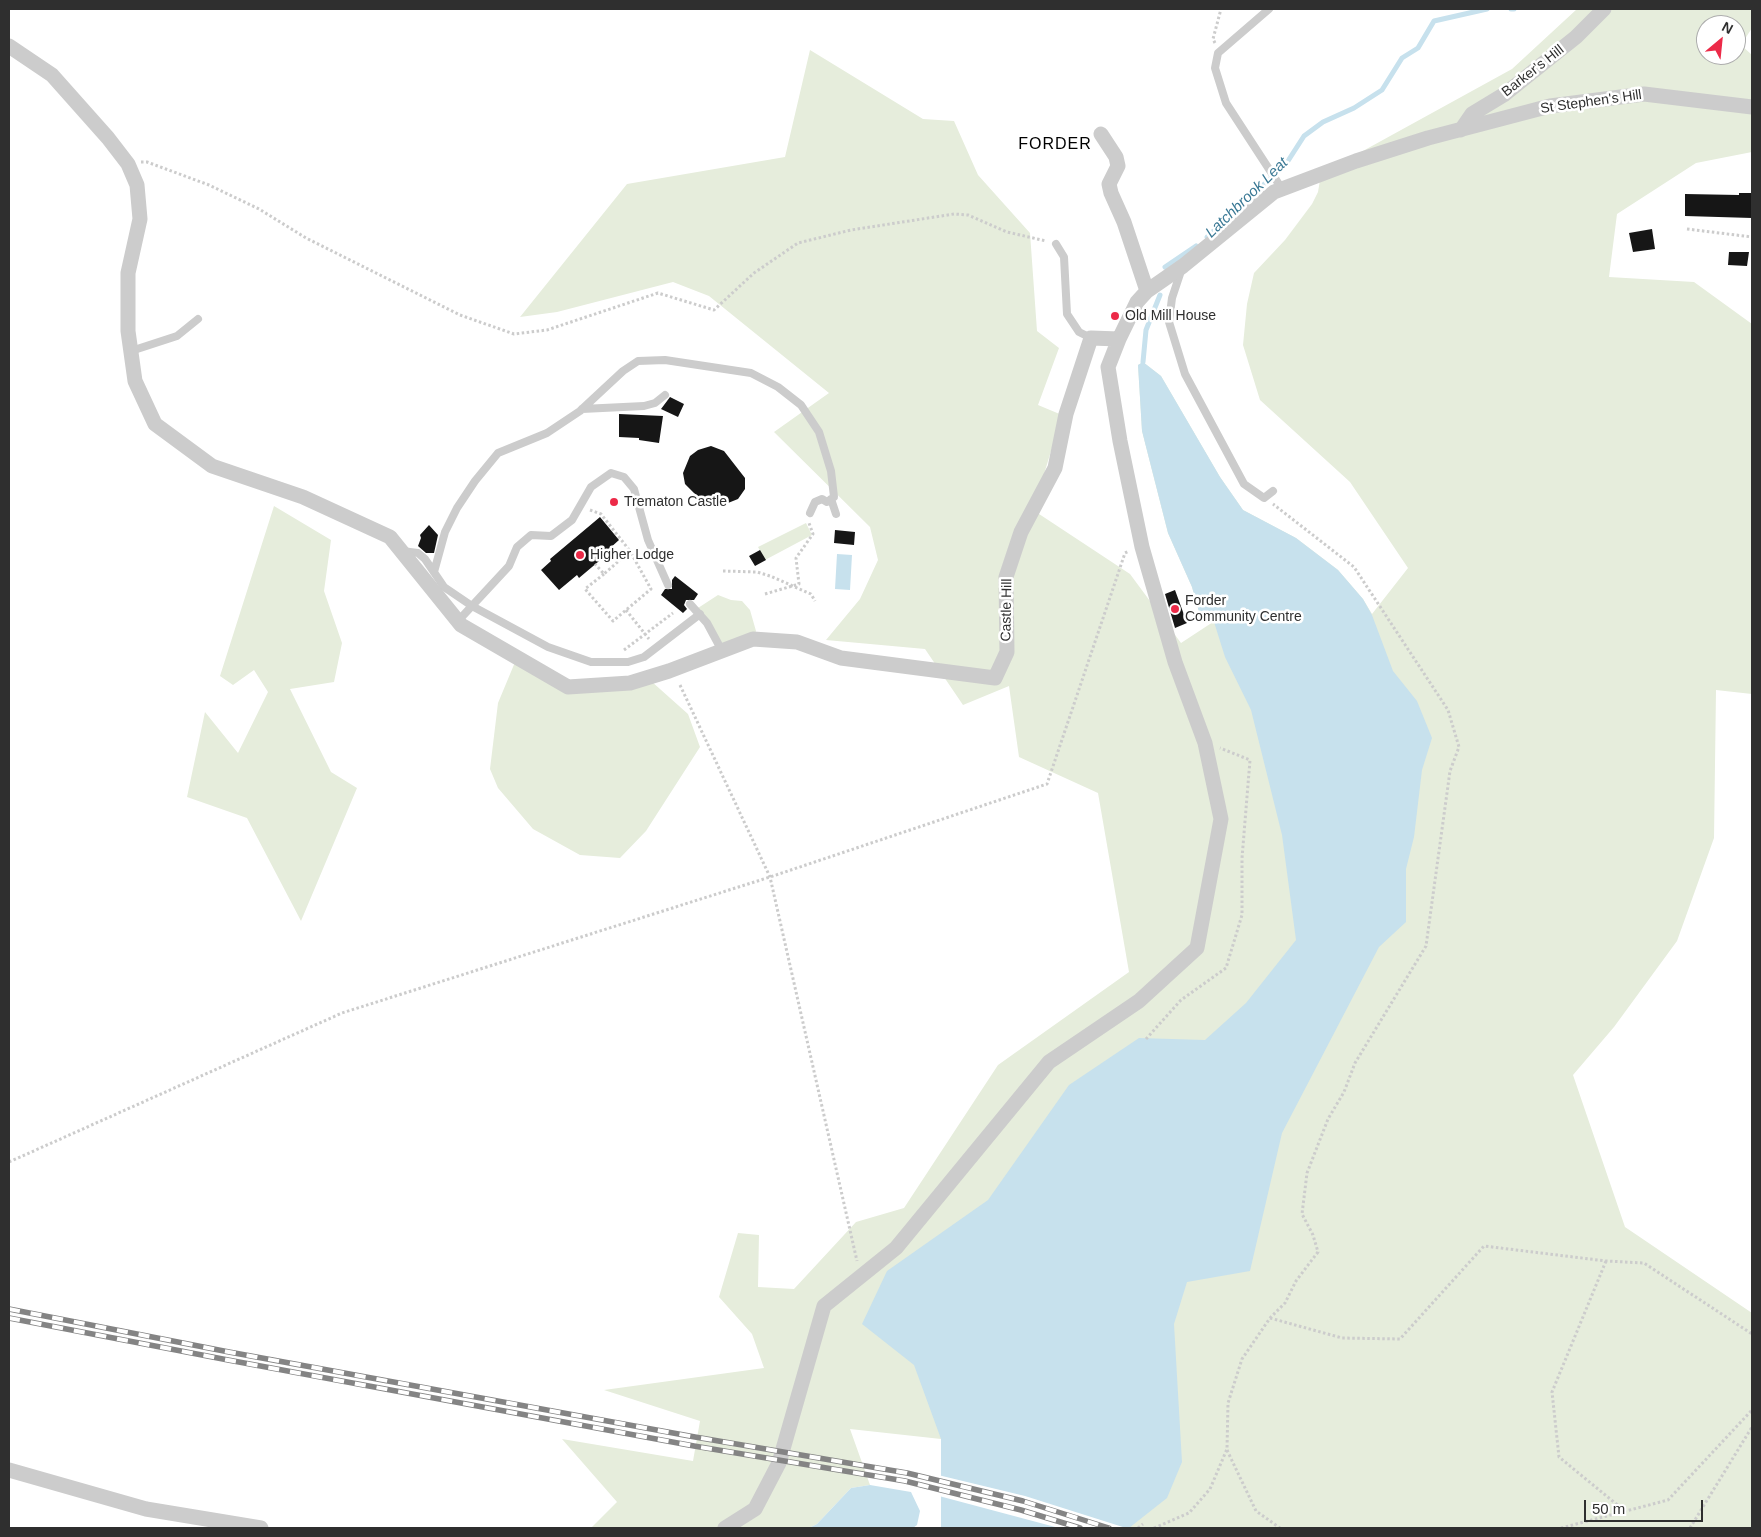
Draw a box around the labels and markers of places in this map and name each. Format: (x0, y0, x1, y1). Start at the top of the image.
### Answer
place label: Old Mill House (1125, 308, 1216, 324)
marker: Old Mill House (1109, 310, 1121, 322)
place label: Trematon Castle (624, 494, 727, 510)
marker: Trematon Castle (608, 496, 620, 508)
place label: Higher Lodge (590, 547, 674, 563)
marker: Higher Lodge (574, 549, 586, 561)
place label: Forder Community Centre (1185, 593, 1302, 626)
marker: Forder Community Centre (1169, 603, 1181, 615)

